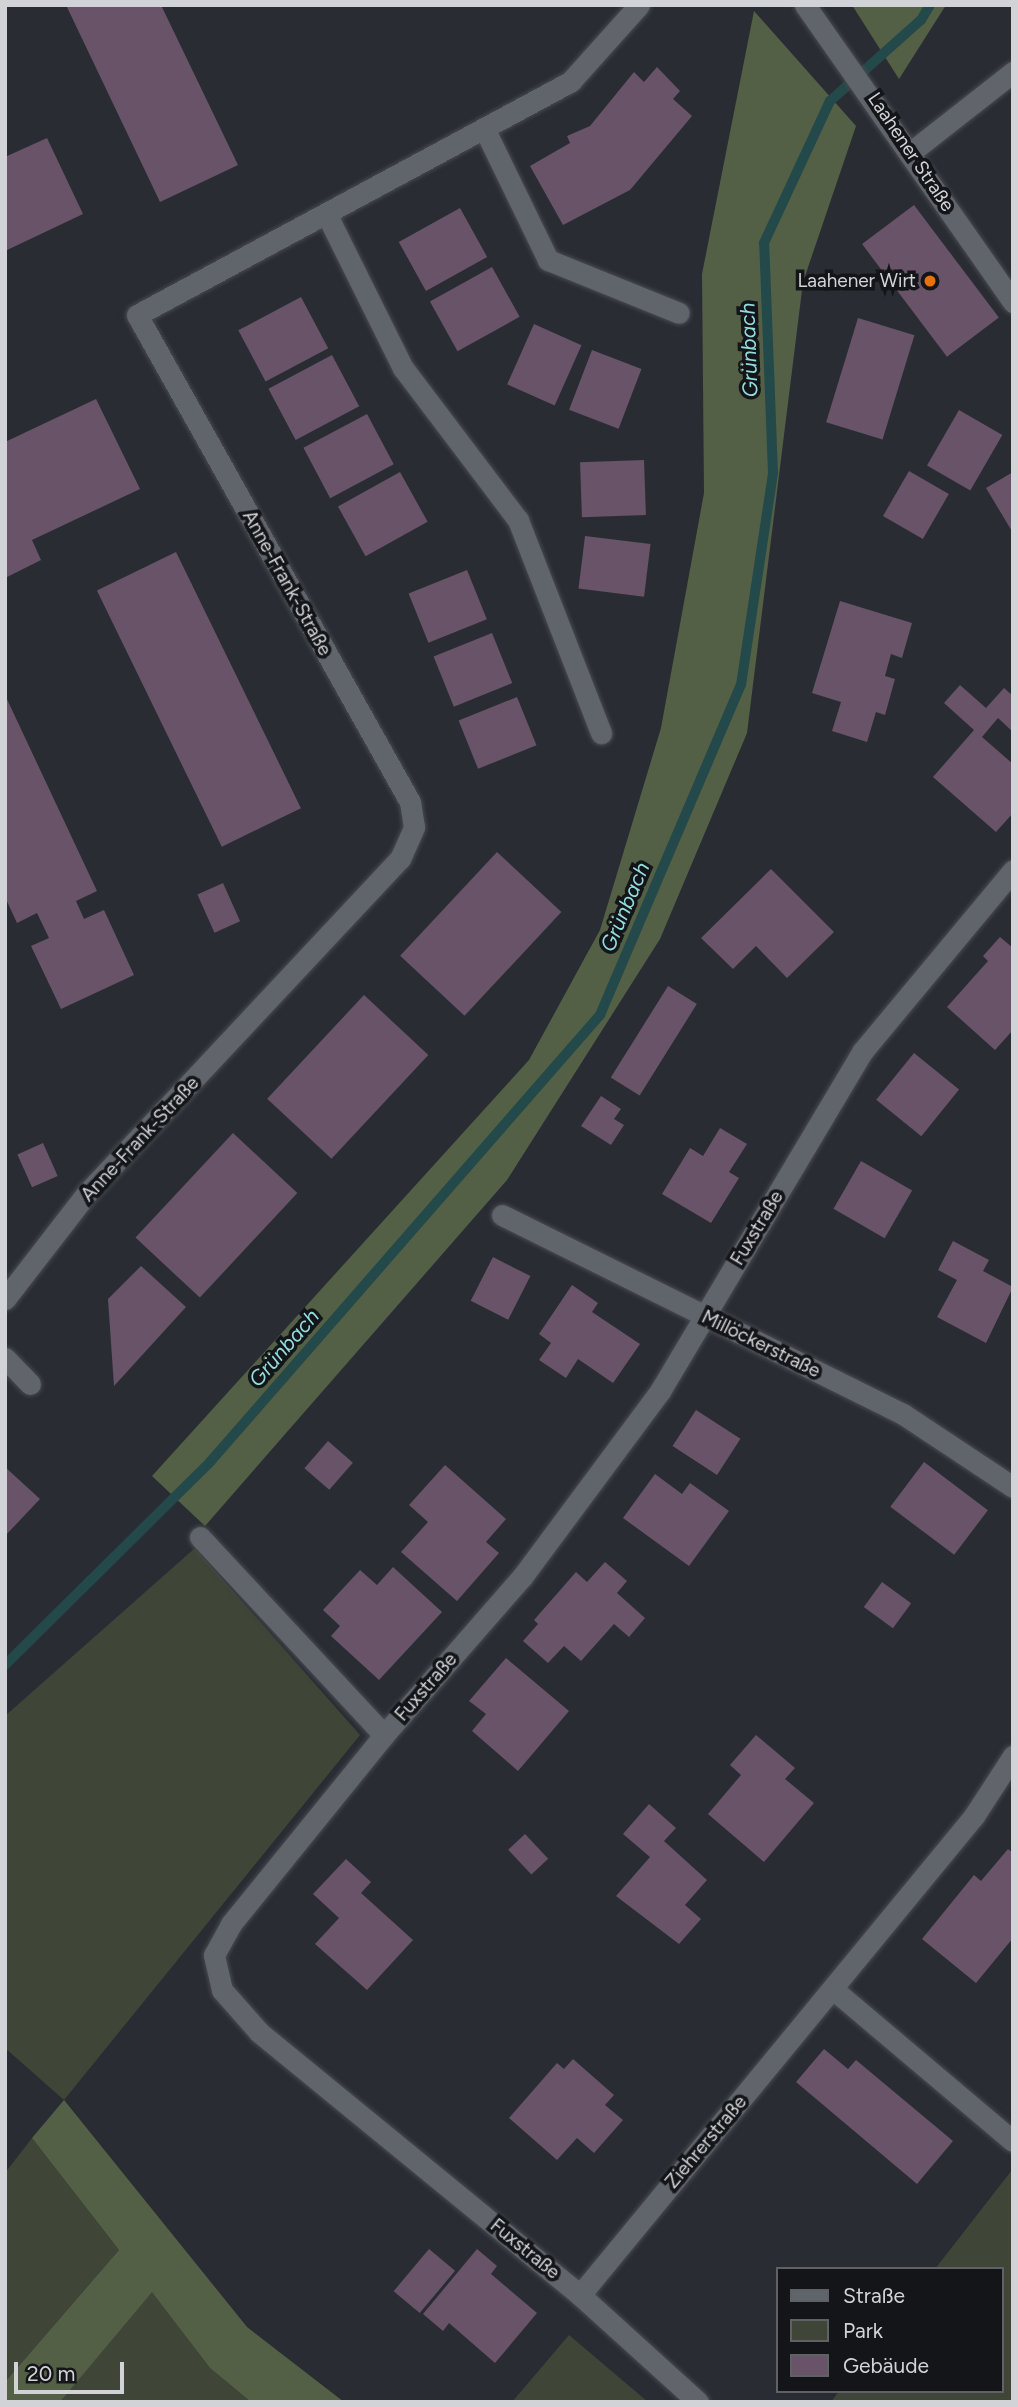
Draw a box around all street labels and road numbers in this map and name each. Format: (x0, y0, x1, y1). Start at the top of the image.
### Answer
street label: Laahener Straße (863, 88, 959, 216)
street label: Anne-Frank-Straße (238, 506, 336, 660)
street label: Anne-Frank-Straße (76, 1072, 204, 1206)
street label: Fuxstraße (726, 1187, 788, 1269)
street label: Millöckerstraße (698, 1305, 824, 1383)
street label: Fuxstraße (390, 1648, 462, 1726)
street label: Ziehrerstraße (661, 2091, 751, 2193)
street label: Fuxstraße (486, 2214, 564, 2284)

